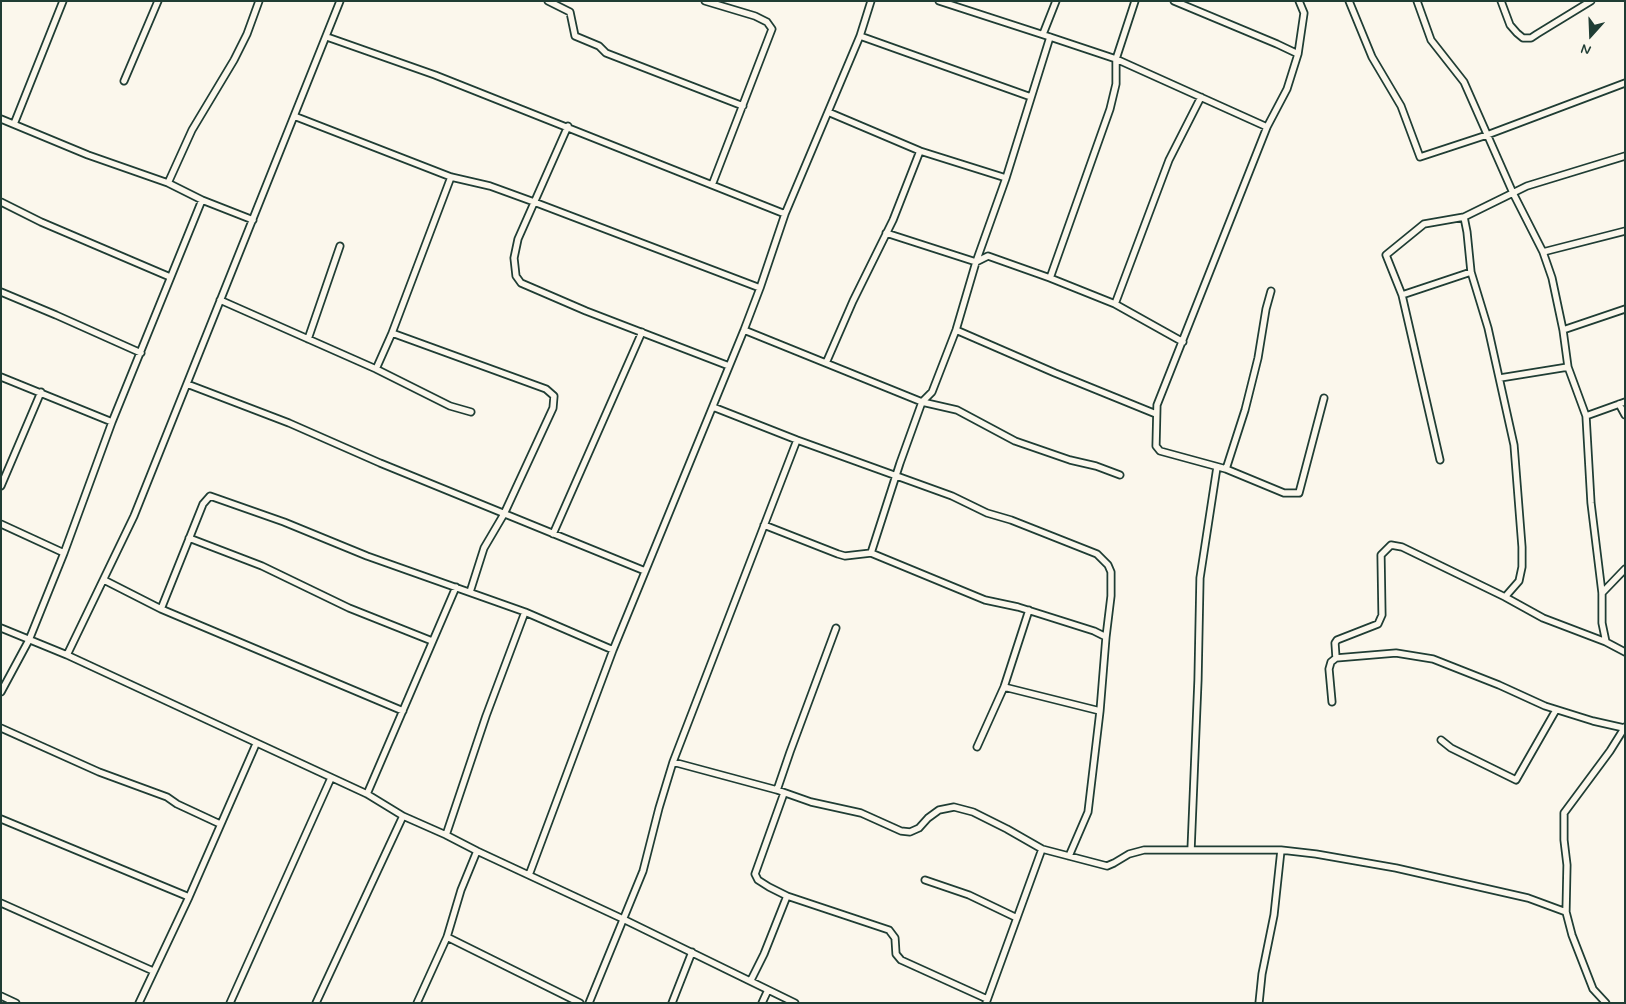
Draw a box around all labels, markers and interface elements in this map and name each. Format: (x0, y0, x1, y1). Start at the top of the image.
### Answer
north arrow (1566, 10, 1616, 60)
text: N (1578, 39, 1593, 59)

